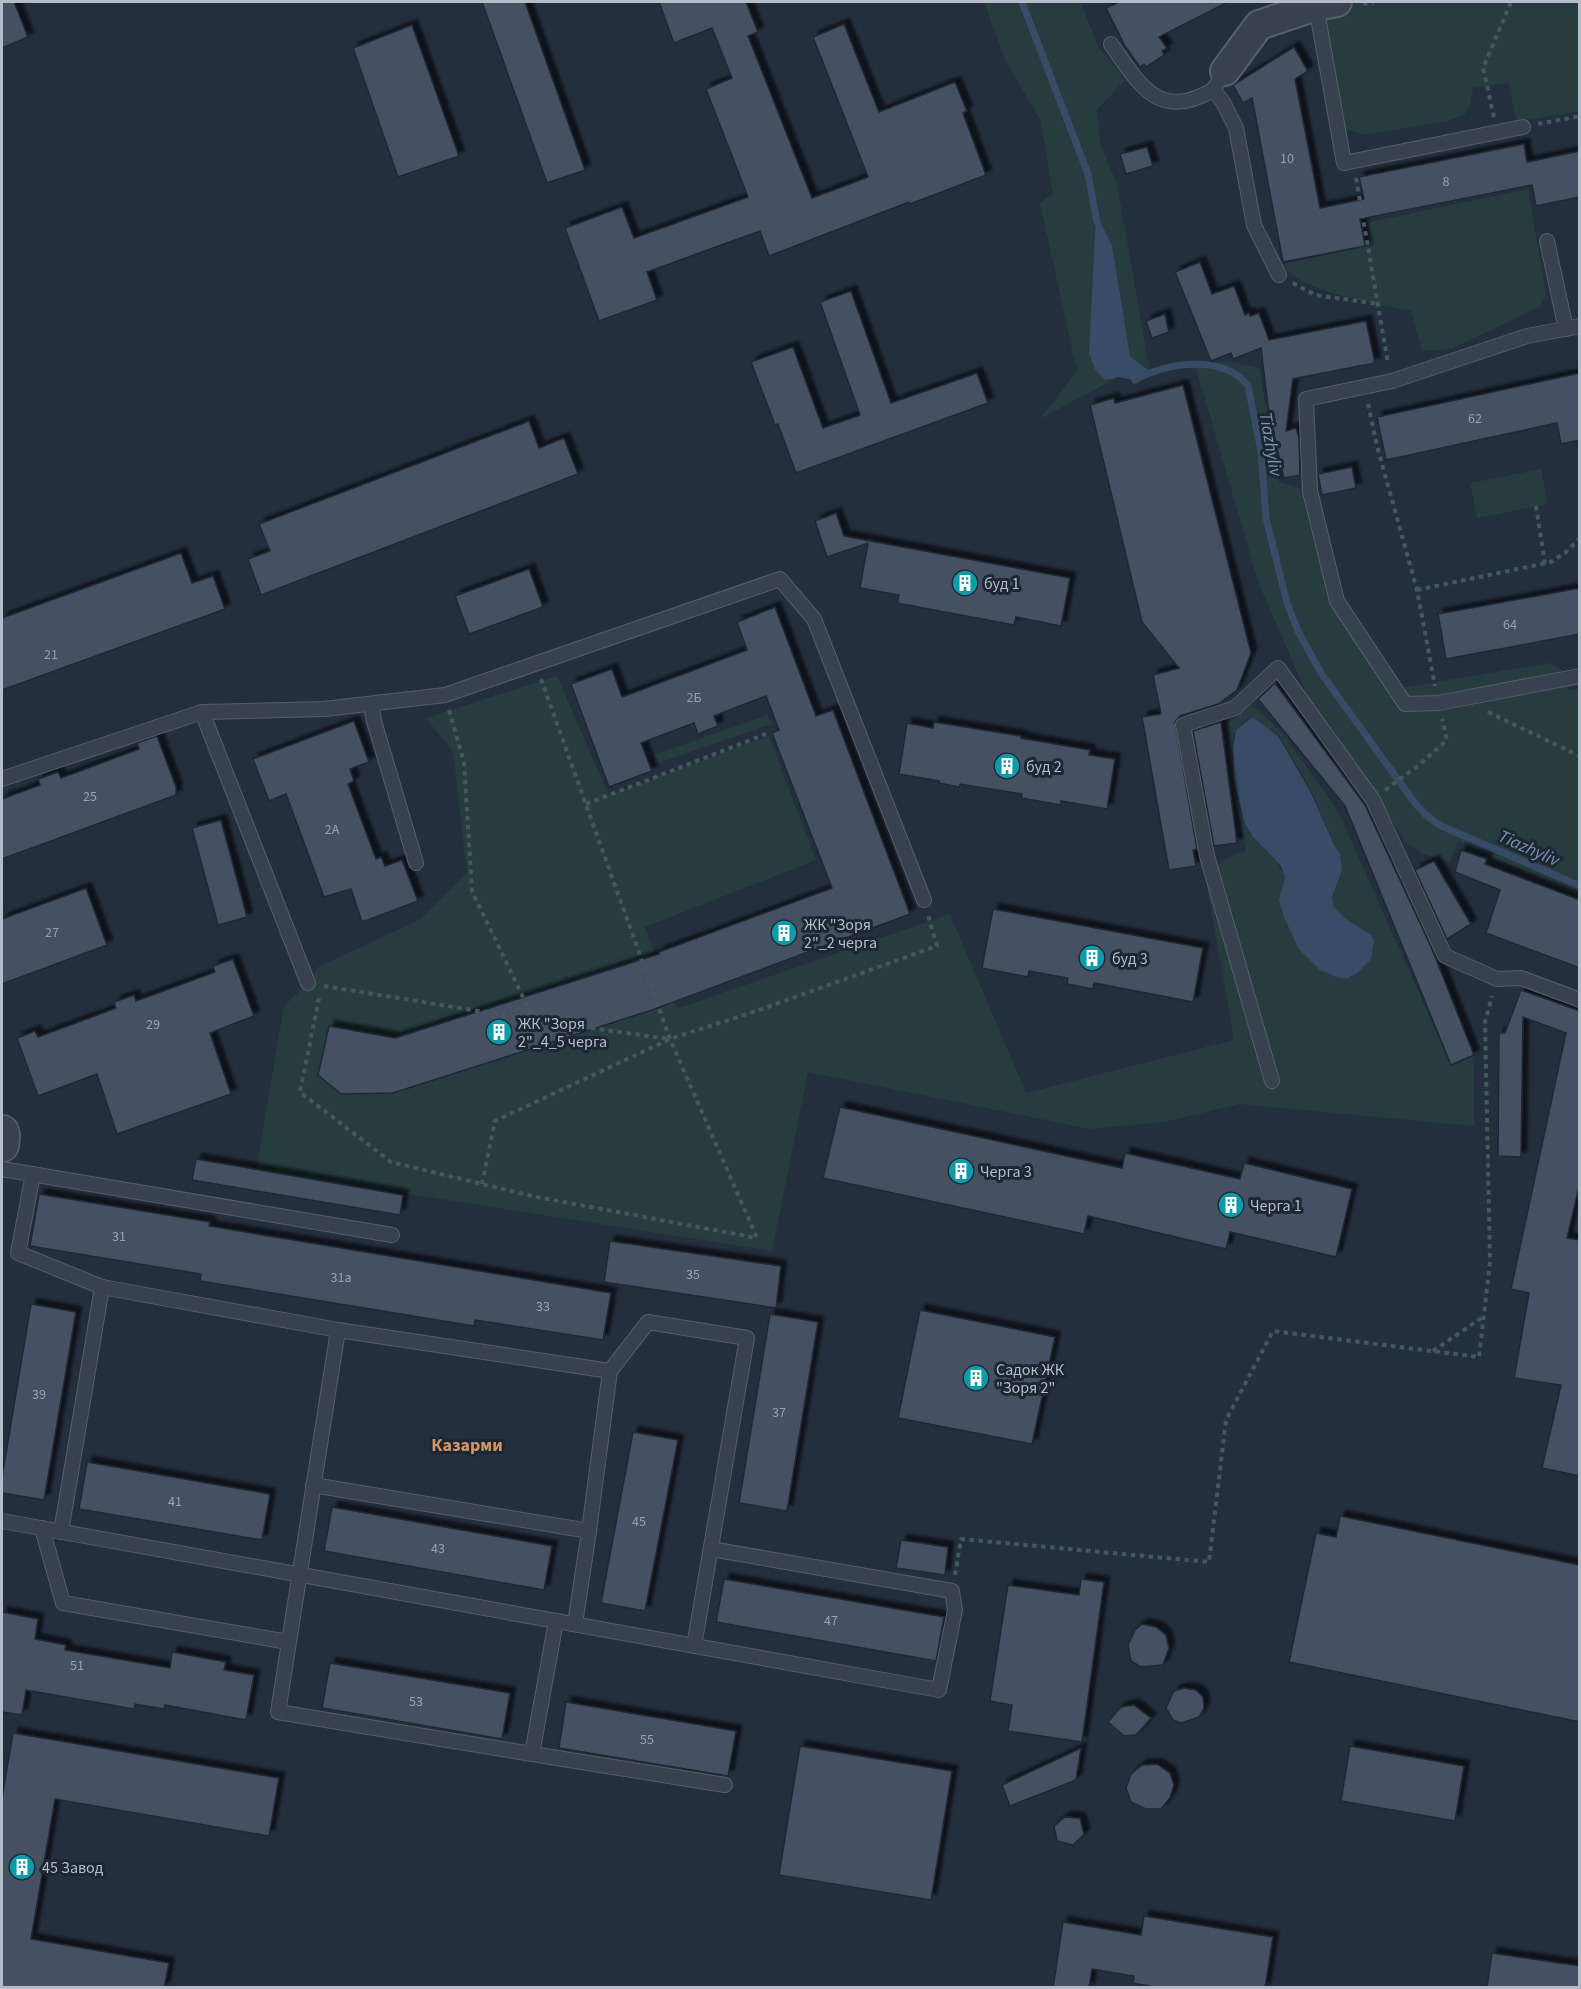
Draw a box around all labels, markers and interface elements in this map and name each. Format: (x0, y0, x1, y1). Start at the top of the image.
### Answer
house number: 10 (1280, 149, 1294, 169)
house number: 8 (1443, 172, 1450, 192)
house number: 62 (1468, 409, 1482, 429)
water label: Tiazhyliv (1253, 410, 1289, 479)
building icon: буд 1 (950, 568, 980, 598)
place label: буд 1 (984, 573, 1020, 595)
house number: 64 (1503, 615, 1517, 635)
house number: 21 (44, 645, 58, 665)
house number: 2Б (686, 688, 702, 708)
building icon: буд 2 (992, 751, 1022, 781)
place label: буд 2 (1026, 756, 1062, 778)
house number: 25 (83, 787, 97, 807)
house number: 2А (325, 820, 340, 840)
water label: Tiazhyliv (1494, 824, 1564, 873)
place label: ЖК "Зоря 2"_2 черга (804, 914, 877, 954)
building icon: ЖК "Зоря 2"_2 черга (769, 918, 799, 948)
house number: 27 (45, 923, 59, 943)
building icon: буд 3 (1077, 943, 1107, 973)
place label: буд 3 (1112, 948, 1148, 970)
place label: ЖК "Зоря 2"_4_5 черга (518, 1013, 607, 1053)
house number: 29 (146, 1015, 160, 1035)
building icon: ЖК "Зоря 2"_4_5 черга (484, 1017, 514, 1047)
building icon: Черга 3 (946, 1156, 976, 1186)
place label: Черга 3 (980, 1161, 1032, 1183)
building icon: Черга 1 (1216, 1190, 1246, 1220)
place label: Черга 1 (1250, 1195, 1302, 1217)
house number: 31 (112, 1227, 126, 1247)
house number: 35 (686, 1265, 700, 1285)
house number: 31а (331, 1268, 351, 1288)
house number: 33 (536, 1297, 550, 1317)
place label: Садок ЖК "Зоря 2" (996, 1359, 1065, 1399)
building icon: Садок ЖК "Зоря 2" (961, 1363, 991, 1393)
house number: 39 (32, 1385, 46, 1405)
house number: 37 (772, 1403, 786, 1423)
district label: Казарми (431, 1433, 503, 1458)
house number: 41 (168, 1492, 182, 1512)
house number: 45 (632, 1512, 646, 1532)
house number: 43 (431, 1539, 445, 1559)
house number: 47 (824, 1611, 838, 1631)
house number: 51 (70, 1656, 84, 1676)
house number: 53 (409, 1692, 423, 1712)
house number: 55 (640, 1730, 654, 1750)
building icon: 45 Завод (7, 1852, 37, 1882)
place label: 45 Завод (42, 1857, 104, 1879)

